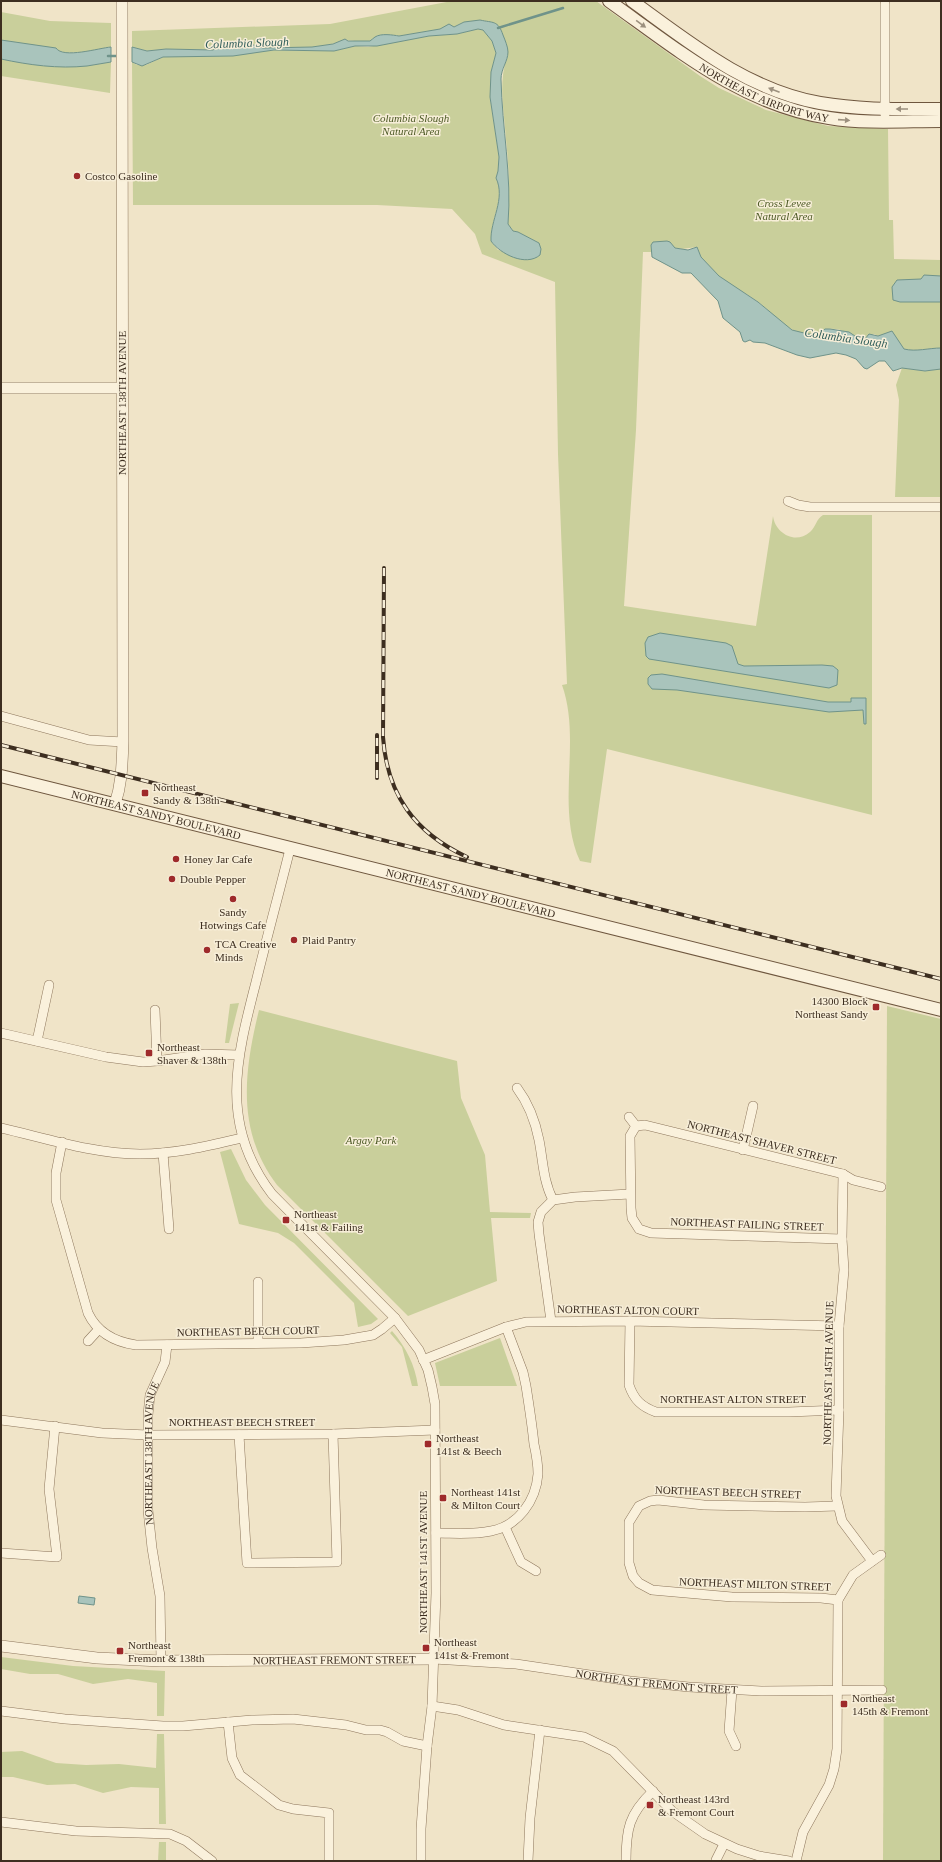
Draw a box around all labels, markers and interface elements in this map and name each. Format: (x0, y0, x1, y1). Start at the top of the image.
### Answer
one-way arrow (636, 20, 646, 28)
water label: Columbia Slough (205, 35, 289, 51)
street label: NORTHEAST AIRPORT WAY (698, 61, 830, 124)
one-way arrow (768, 87, 780, 93)
one-way arrow (896, 105, 908, 112)
park label: Columbia Slough Natural Area (373, 112, 450, 137)
one-way arrow (838, 116, 850, 123)
place label: Costco Gasoline (85, 170, 158, 182)
marker: Costco Gasoline (72, 171, 82, 181)
park label: Cross Levee Natural Area (754, 197, 813, 222)
water label: Columbia Slough (804, 325, 888, 351)
street label: NORTHEAST 138TH AVENUE (116, 331, 128, 475)
place label: Northeast Sandy & 138th (153, 781, 220, 806)
street label: NORTHEAST SANDY BOULEVARD (70, 788, 242, 842)
marker: Northeast Sandy & 138th (140, 788, 150, 798)
place label: Honey Jar Cafe (184, 853, 253, 865)
marker: Honey Jar Cafe (171, 854, 181, 864)
street label: NORTHEAST SANDY BOULEVARD (385, 866, 557, 920)
place label: Double Pepper (180, 873, 246, 885)
marker: Double Pepper (167, 874, 177, 884)
marker: Sandy Hotwings Cafe (228, 894, 238, 904)
place label: Sandy Hotwings Cafe (200, 906, 266, 931)
place label: Plaid Pantry (302, 934, 357, 946)
marker: Plaid Pantry (289, 935, 299, 945)
place label: TCA Creative Minds (215, 938, 277, 963)
marker: TCA Creative Minds (202, 945, 212, 955)
place label: 14300 Block Northeast Sandy (795, 995, 868, 1020)
marker: 14300 Block Northeast Sandy (871, 1002, 881, 1012)
place label: Northeast Shaver & 138th (157, 1041, 227, 1066)
marker: Northeast Shaver & 138th (144, 1048, 154, 1058)
street label: NORTHEAST SHAVER STREET (686, 1118, 838, 1166)
park label: Argay Park (345, 1134, 397, 1146)
place label: Northeast 141st & Failing (294, 1208, 364, 1233)
marker: Northeast 141st & Failing (281, 1215, 291, 1225)
street label: NORTHEAST FAILING STREET (670, 1215, 824, 1233)
street label: NORTHEAST 145TH AVENUE (821, 1300, 835, 1445)
street label: NORTHEAST ALTON COURT (557, 1303, 699, 1317)
street label: NORTHEAST BEECH COURT (177, 1324, 320, 1338)
street label: NORTHEAST 138TH AVENUE (142, 1379, 161, 1526)
street label: NORTHEAST ALTON STREET (660, 1393, 806, 1405)
street label: NORTHEAST BEECH STREET (169, 1416, 315, 1428)
place label: Northeast 141st & Beech (436, 1432, 502, 1457)
marker: Northeast 141st & Beech (423, 1439, 433, 1449)
street label: NORTHEAST BEECH STREET (655, 1483, 802, 1501)
place label: Northeast 141st & Milton Court (451, 1486, 520, 1511)
street label: NORTHEAST 141ST AVENUE (417, 1491, 429, 1633)
marker: Northeast 141st & Milton Court (438, 1493, 448, 1503)
street label: NORTHEAST MILTON STREET (679, 1575, 831, 1593)
place label: Northeast 141st & Fremont (434, 1636, 509, 1661)
place label: Northeast Fremont & 138th (128, 1639, 205, 1664)
marker: Northeast 141st & Fremont (421, 1643, 431, 1653)
marker: Northeast Fremont & 138th (115, 1646, 125, 1656)
street label: NORTHEAST FREMONT STREET (253, 1653, 416, 1666)
street label: NORTHEAST FREMONT STREET (575, 1667, 738, 1696)
place label: Northeast 145th & Fremont (852, 1692, 928, 1717)
marker: Northeast 145th & Fremont (839, 1699, 849, 1709)
place label: Northeast 143rd & Fremont Court (658, 1793, 734, 1818)
marker: Northeast 143rd & Fremont Court (645, 1800, 655, 1810)

